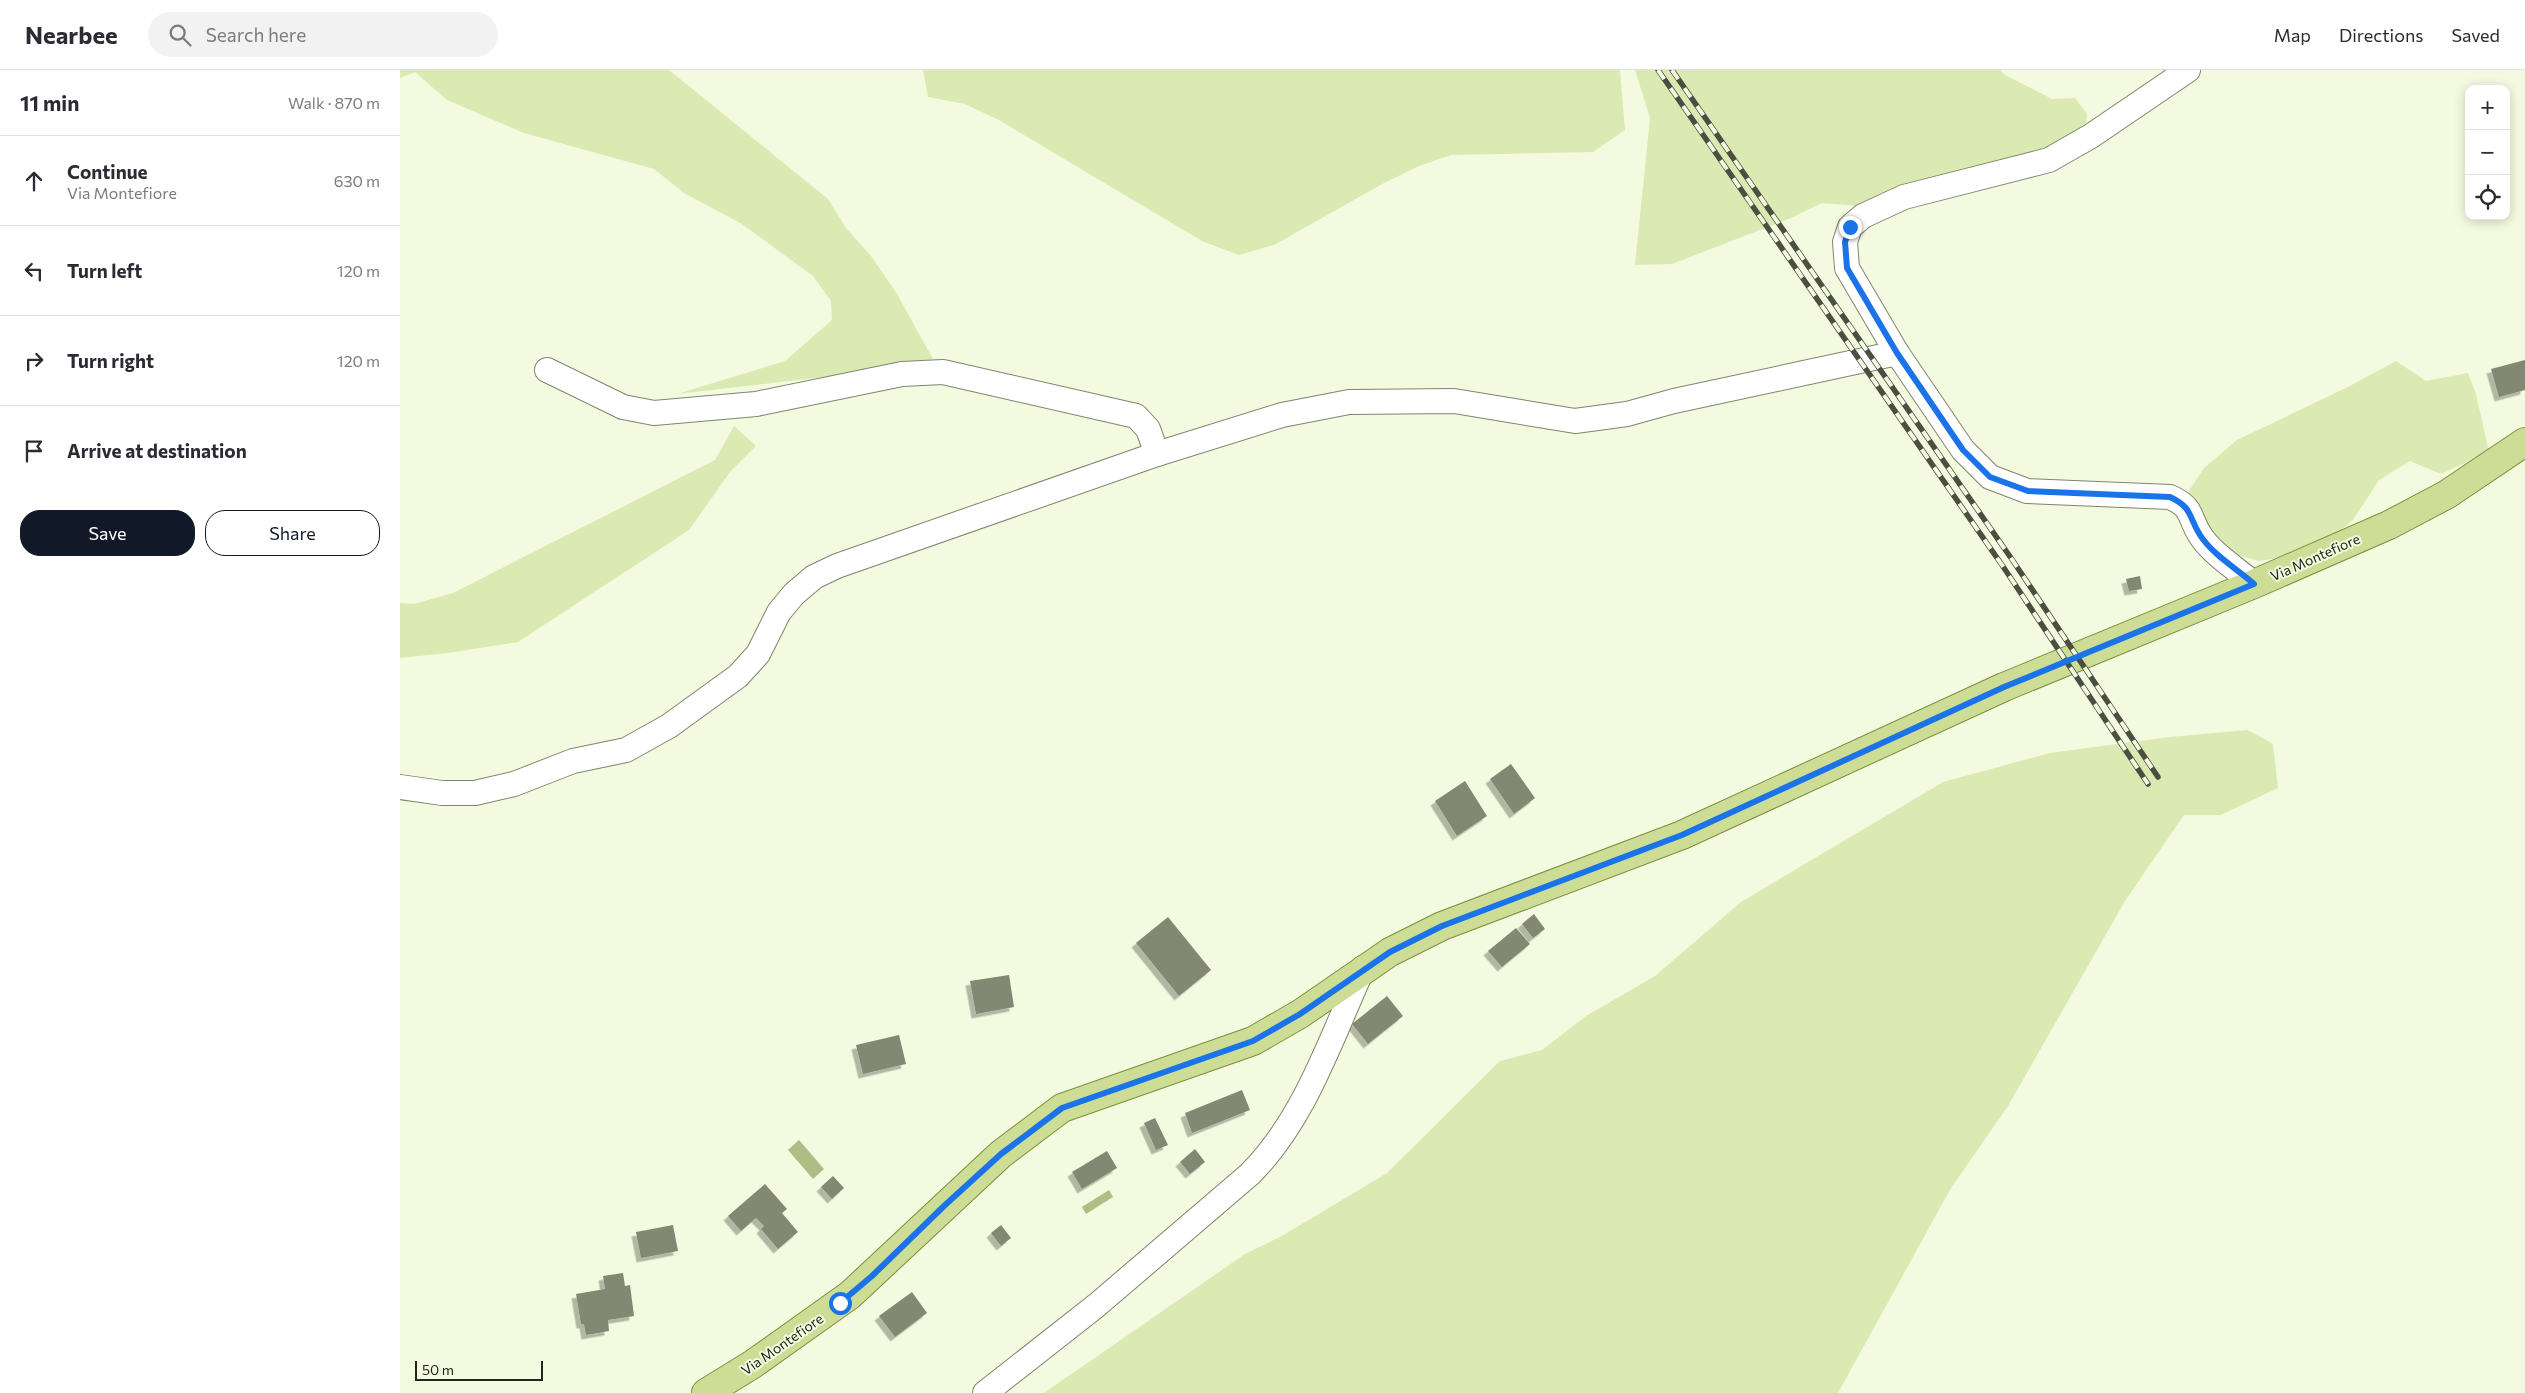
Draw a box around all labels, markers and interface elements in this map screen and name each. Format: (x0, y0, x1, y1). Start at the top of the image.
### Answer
search box (148, 12, 498, 57)
text: Nearbee (25, 20, 118, 49)
icon: search (166, 21, 194, 49)
text: Search here (206, 23, 306, 46)
text: Map (2274, 24, 2311, 46)
text: Directions (2339, 24, 2423, 46)
text: Saved (2451, 24, 2500, 46)
map controls (2465, 85, 2510, 220)
button: + (2465, 85, 2510, 130)
text: 11 min (20, 90, 79, 115)
text: Walk · 870 m (288, 93, 380, 112)
button: − (2465, 130, 2510, 175)
text: Continue (67, 160, 147, 183)
icon: ahead (20, 167, 48, 195)
text: 630 m (334, 171, 380, 190)
button: locate (2465, 175, 2510, 220)
text: Via Montefiore (67, 183, 177, 202)
route end (1839, 216, 1862, 239)
icon: left (20, 257, 48, 285)
text: Turn left (67, 259, 142, 282)
text: 120 m (337, 261, 380, 280)
icon: right (20, 347, 48, 375)
text: Turn right (67, 349, 154, 372)
text: 120 m (337, 351, 380, 370)
icon: arrive (20, 437, 48, 465)
text: Arrive at destination (67, 439, 247, 462)
button: Save (20, 510, 195, 556)
button: Share (205, 510, 380, 556)
street label: Via Montefiore (2268, 530, 2362, 584)
route start (829, 1292, 852, 1315)
street label: Via Montefiore (738, 1309, 826, 1379)
scale bar (415, 1358, 542, 1381)
text: 50 m (422, 1361, 454, 1378)

